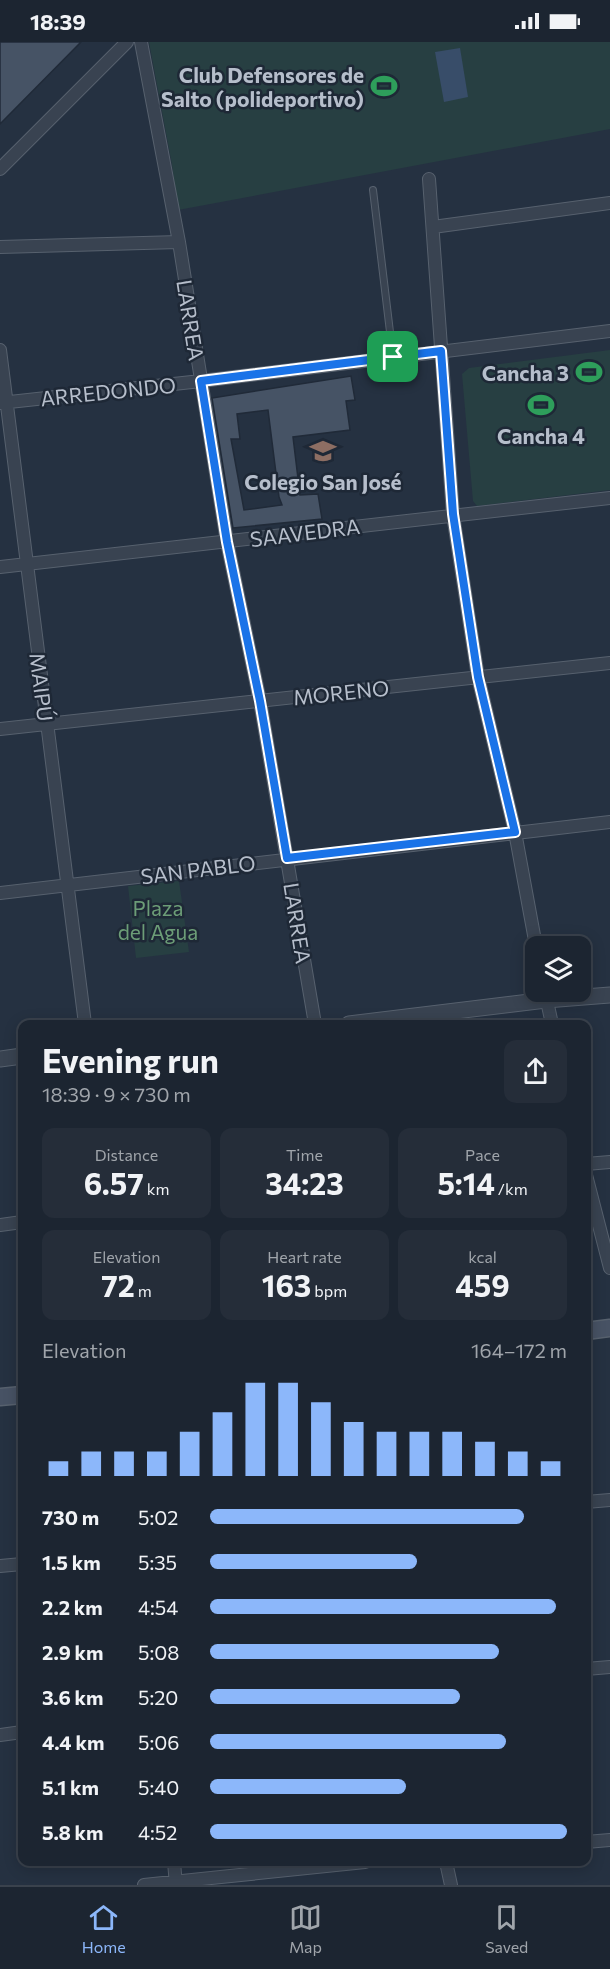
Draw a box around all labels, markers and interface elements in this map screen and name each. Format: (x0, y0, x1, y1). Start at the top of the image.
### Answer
text: 18:39 (30, 8, 86, 35)
place label: Club Defensores de Salto (polideportivo) (161, 62, 364, 111)
sports icon: Club Defensores de Salto (polideportivo) (369, 71, 399, 101)
street label: LARREA (172, 278, 210, 362)
pin (367, 331, 418, 382)
icon: arrive (376, 340, 409, 373)
sports icon: Cancha 3 (574, 357, 604, 387)
place label: Cancha 3 (482, 360, 569, 385)
street label: ARREDONDO (39, 371, 177, 411)
sports icon: Cancha 4 (526, 390, 556, 420)
place label: Cancha 4 (497, 423, 585, 448)
school or university icon: Colegio San José (308, 436, 338, 466)
place label: Colegio San José (244, 469, 402, 494)
street label: SAAVEDRA (249, 513, 361, 551)
street label: MAIPÚ (25, 651, 59, 723)
street label: MORENO (292, 675, 390, 709)
street label: SAN PABLO (139, 850, 257, 888)
street label: LARREA (279, 881, 317, 965)
park label: Plaza del Agua (118, 895, 198, 944)
map controls (525, 936, 591, 1002)
button: layers (525, 936, 591, 1002)
text: Evening run (42, 1039, 219, 1080)
button: share (504, 1040, 567, 1103)
text: 18:39 · 9 × 730 m (42, 1082, 191, 1106)
text: Distance (95, 1145, 158, 1164)
text: Time (286, 1145, 323, 1164)
text: Pace (465, 1145, 500, 1164)
text: 6.57 (84, 1164, 144, 1201)
text: 34:23 (265, 1164, 344, 1201)
text: 5:14 (437, 1164, 495, 1201)
text: km (144, 1179, 169, 1198)
text: /km (495, 1179, 528, 1198)
text: Elevation (93, 1247, 160, 1266)
text: Heart rate (267, 1247, 342, 1266)
text: kcal (468, 1247, 497, 1266)
text: 72 (101, 1266, 135, 1303)
text: 163 (262, 1266, 311, 1303)
text: 459 (455, 1266, 510, 1303)
text: m (135, 1281, 152, 1300)
text: bpm (311, 1281, 347, 1300)
text: Elevation (42, 1338, 127, 1362)
text: 164–172 m (471, 1338, 567, 1362)
text: 730 m (42, 1505, 99, 1529)
text: 5:02 (138, 1505, 178, 1529)
text: 1.5 km (42, 1550, 101, 1574)
text: 5:35 (138, 1550, 177, 1574)
text: 2.2 km (42, 1595, 103, 1619)
text: 4:54 (138, 1595, 178, 1619)
text: 2.9 km (42, 1640, 103, 1664)
text: 5:08 (138, 1640, 179, 1664)
text: 3.6 km (42, 1685, 103, 1709)
text: 5:20 (138, 1685, 178, 1709)
text: 4.4 km (42, 1730, 104, 1754)
text: 5:06 (138, 1730, 179, 1754)
text: 5.1 km (42, 1775, 99, 1799)
text: 5:40 (138, 1775, 179, 1799)
text: 5.8 km (42, 1820, 104, 1844)
text: 4:52 (138, 1820, 177, 1844)
tab: Home (82, 1901, 126, 1956)
tab: Map (289, 1901, 322, 1956)
tab: Saved (485, 1901, 528, 1956)

